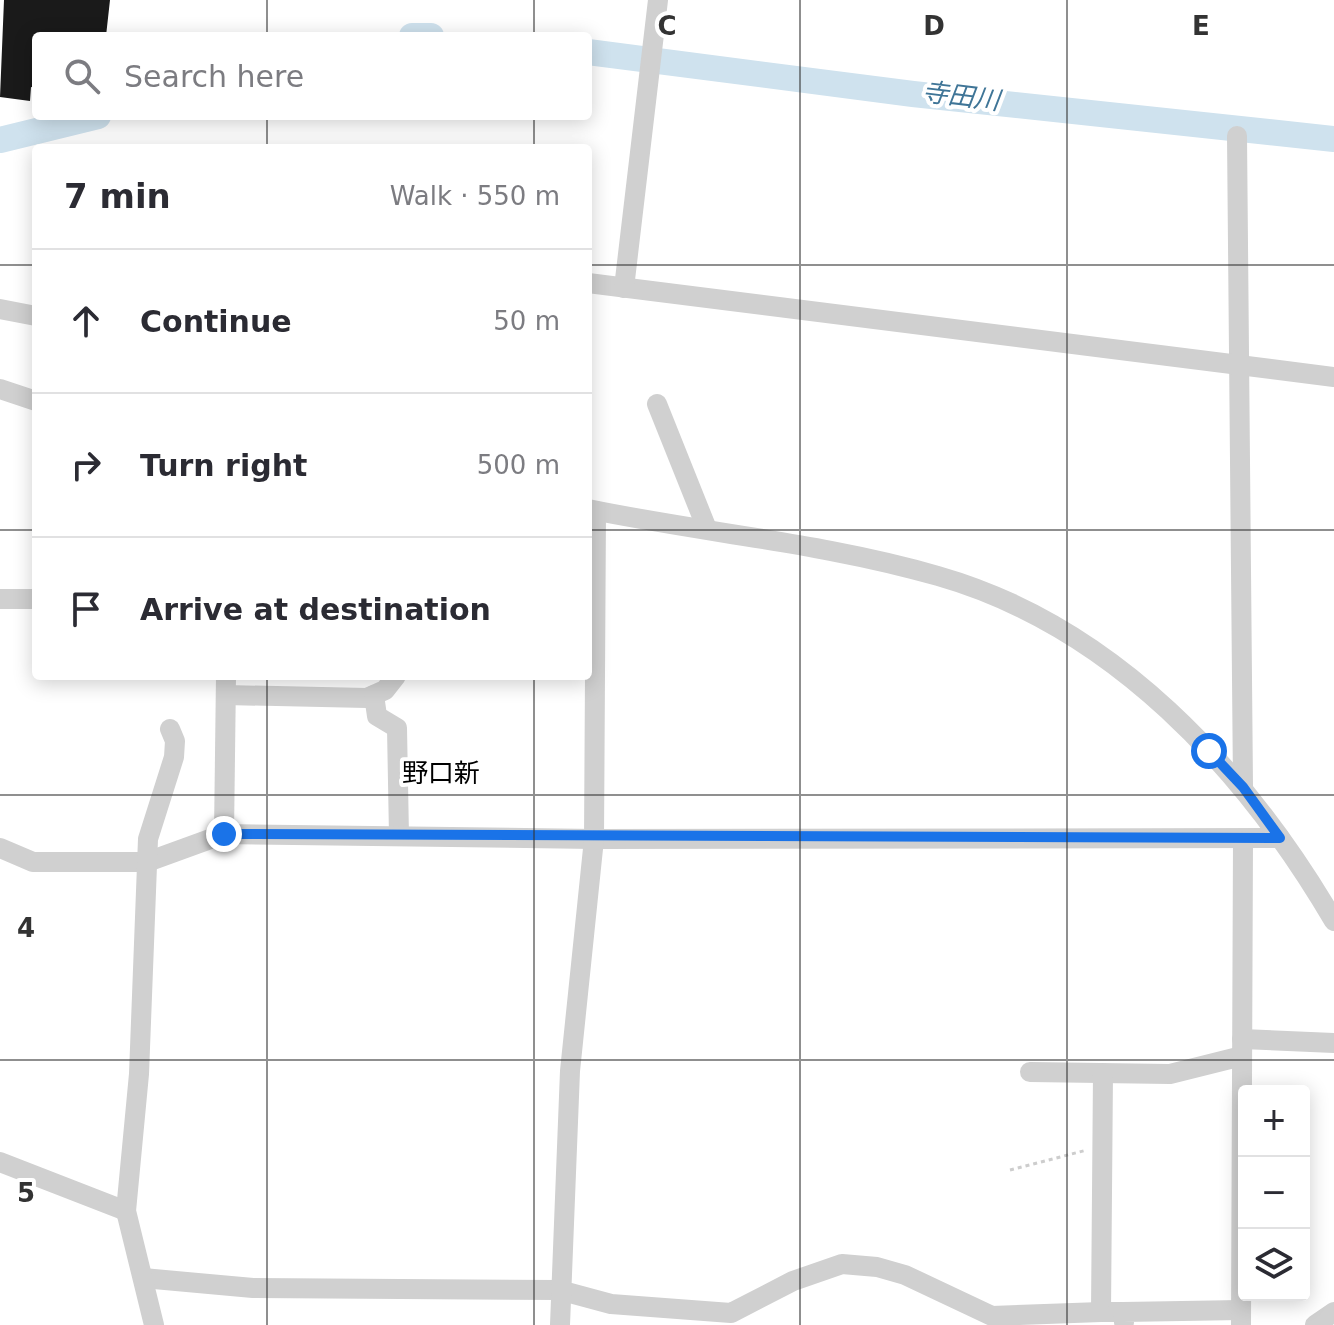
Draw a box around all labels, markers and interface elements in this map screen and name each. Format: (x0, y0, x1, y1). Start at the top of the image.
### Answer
text: C (657, 11, 677, 41)
text: D (923, 11, 945, 41)
text: E (1192, 11, 1210, 41)
search box (32, 32, 592, 120)
icon: search (60, 54, 104, 98)
text: Search here (124, 59, 304, 94)
water label: 寺田川 (920, 76, 1005, 116)
text: 7 min (64, 176, 171, 216)
text: Walk · 550 m (390, 181, 560, 211)
icon: ahead (64, 299, 108, 343)
text: Continue (140, 304, 292, 339)
text: 50 m (493, 306, 560, 336)
icon: right (64, 443, 108, 487)
text: Turn right (140, 448, 307, 483)
text: 500 m (477, 450, 560, 480)
icon: arrive (64, 587, 108, 631)
text: Arrive at destination (140, 592, 491, 627)
route start (1191, 733, 1227, 769)
district label: 野口新 (402, 758, 480, 788)
route end (206, 816, 242, 852)
text: 4 (17, 913, 35, 943)
map controls (1238, 1085, 1310, 1301)
button: + (1238, 1085, 1310, 1157)
button: − (1238, 1157, 1310, 1229)
text: 5 (17, 1178, 35, 1208)
button: layers (1238, 1229, 1310, 1301)

